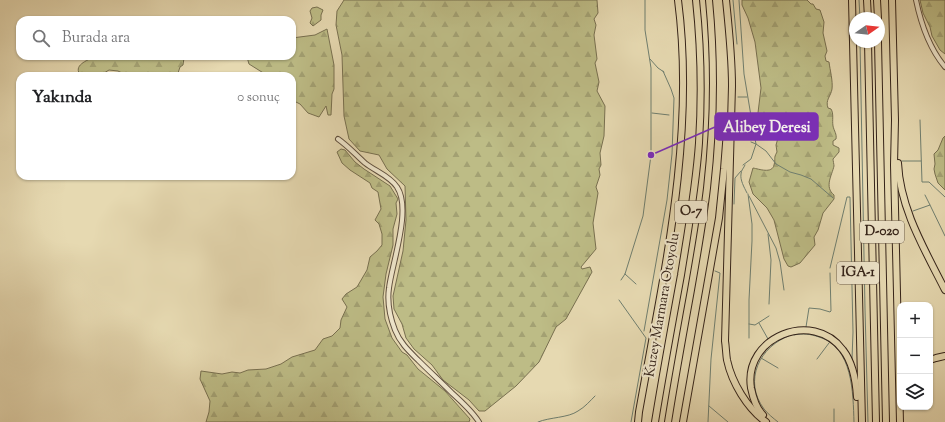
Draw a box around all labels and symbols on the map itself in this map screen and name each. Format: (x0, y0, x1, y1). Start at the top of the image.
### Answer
north arrow (849, 12, 885, 48)
callout: Alibey Deresi (715, 113, 818, 140)
text: Alibey Deresi (723, 118, 812, 139)
road number: O-7 (675, 201, 707, 223)
road number: D-020 (860, 221, 904, 243)
street label: Kuzey Marmara Otoyolu (640, 231, 686, 379)
road number: IGA-1 (837, 262, 879, 284)

